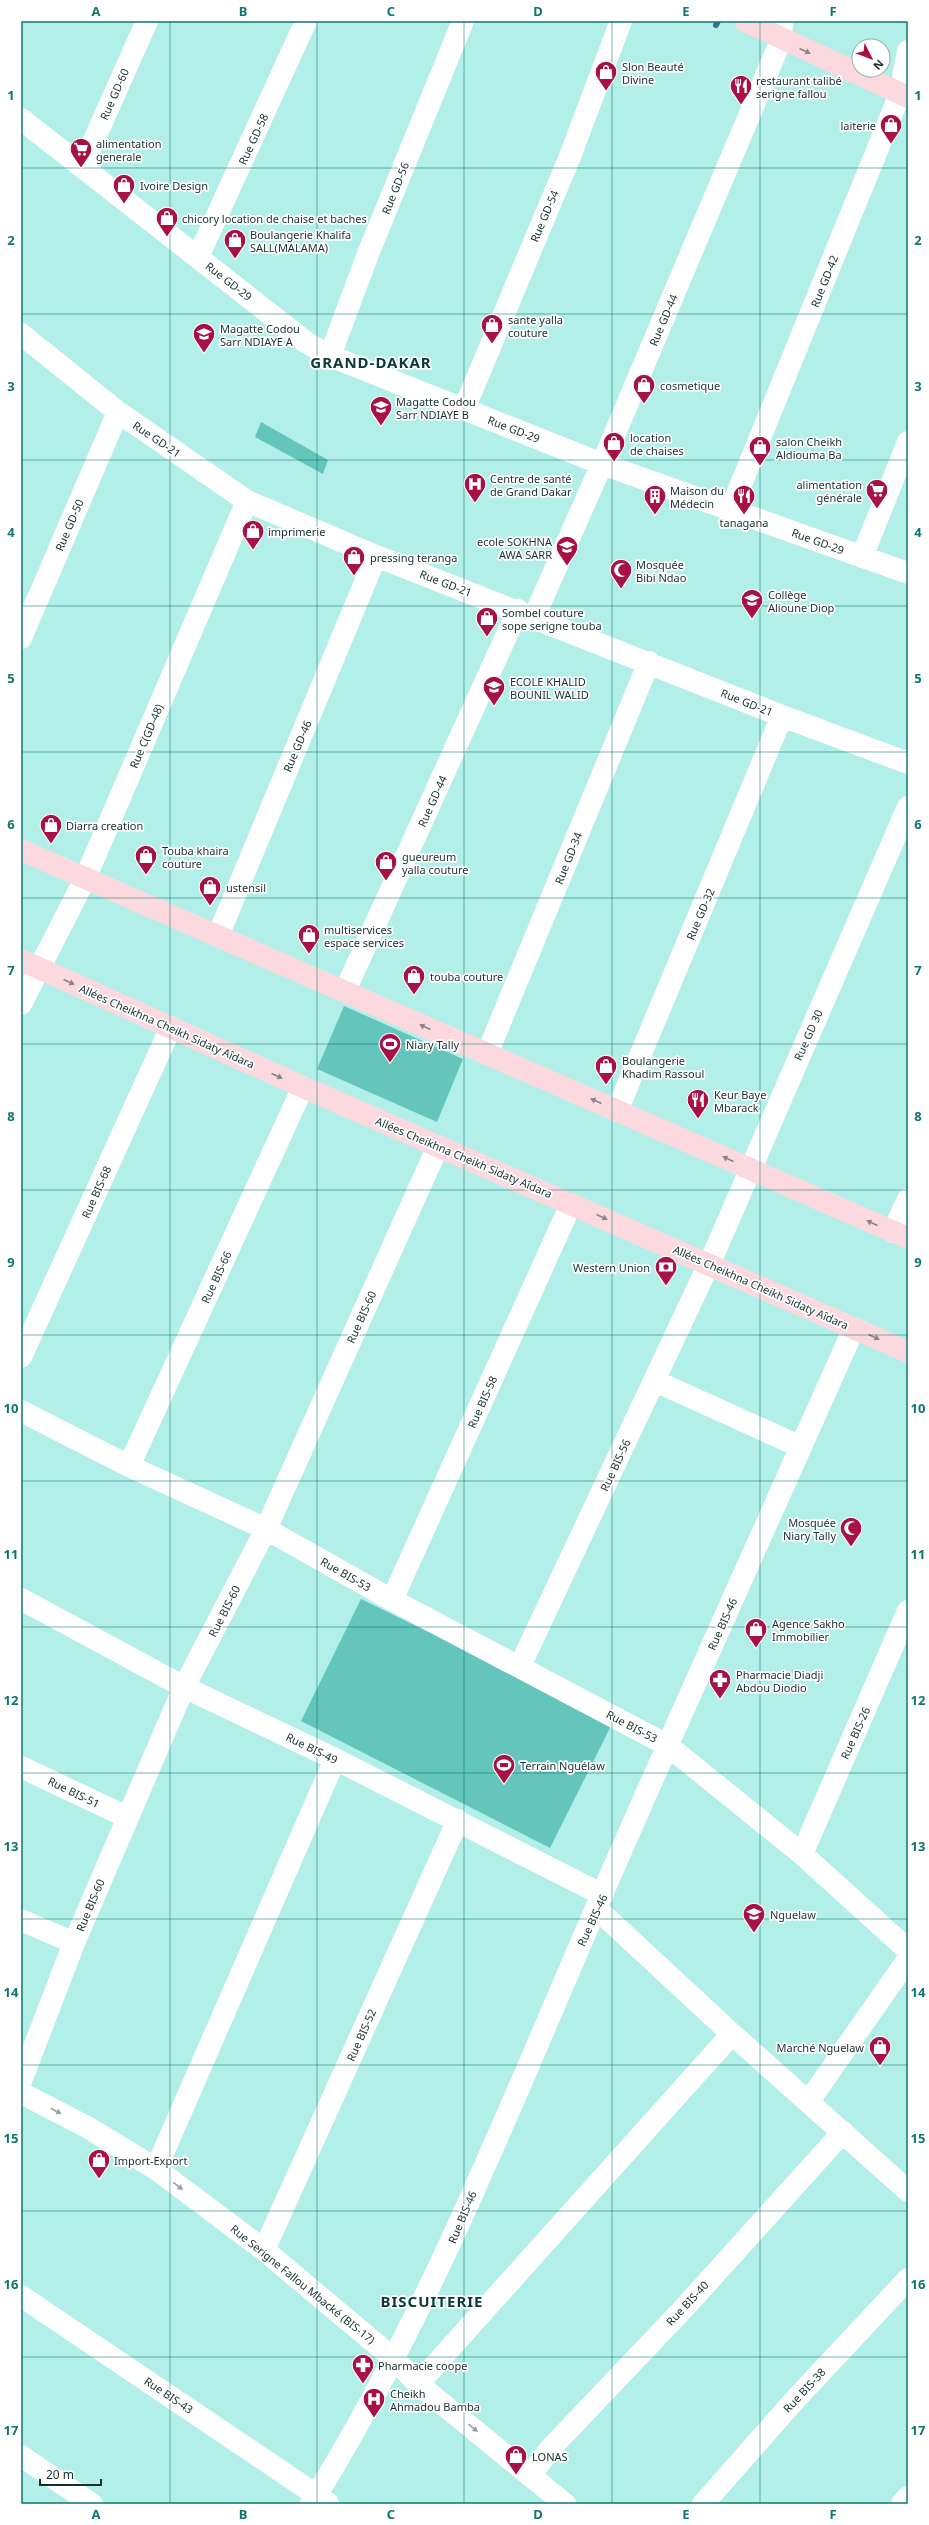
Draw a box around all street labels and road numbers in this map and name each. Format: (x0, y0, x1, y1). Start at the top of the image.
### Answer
street label: Rue GD-60 (96, 66, 132, 122)
street label: Rue GD-58 (235, 111, 271, 167)
street label: Rue GD-56 (378, 160, 412, 216)
street label: Rue GD-54 (526, 187, 562, 244)
street label: Rue GD-42 (807, 253, 841, 309)
street label: Rue GD-29 (203, 258, 255, 304)
street label: Rue GD-44 (645, 291, 681, 348)
street label: Rue GD-29 (486, 412, 542, 446)
street label: Rue GD-21 (130, 417, 184, 461)
street label: Rue GD-50 (51, 497, 87, 553)
street label: Rue GD-29 (790, 525, 846, 557)
street label: Rue GD-21 (418, 566, 474, 600)
street label: Rue GD-21 (719, 685, 775, 719)
street label: Rue C(GD-48) (126, 702, 166, 770)
street label: Rue GD-46 (279, 718, 315, 774)
street label: Rue GD-44 (414, 772, 450, 829)
street label: Rue GD-34 (551, 829, 585, 886)
street label: Rue GD-32 (682, 886, 718, 942)
street label: Allées Cheikhna Cheikh Sidaty Aîdara (77, 980, 257, 1072)
street label: Rue GD 30 (790, 1007, 826, 1063)
street label: Allées Cheikhna Cheikh Sidaty Aîdara (373, 1113, 555, 1201)
street label: Rue BIS-68 (78, 1163, 114, 1221)
street label: Allées Cheikhna Cheikh Sidaty Aîdara (671, 1241, 851, 1333)
street label: Rue BIS-66 (197, 1249, 235, 1305)
street label: Rue BIS-60 (343, 1288, 379, 1346)
street label: Rue BIS-58 (464, 1373, 500, 1431)
street label: Rue BIS-56 (596, 1437, 634, 1493)
street label: Rue BIS-53 (318, 1554, 374, 1594)
street label: Rue BIS-60 (205, 1583, 243, 1639)
street label: Rue BIS-46 (704, 1595, 740, 1653)
street label: Rue BIS-26 (837, 1704, 873, 1762)
street label: Rue BIS-53 (604, 1706, 660, 1746)
street label: Rue BIS-49 (284, 1729, 340, 1767)
street label: Rue BIS-51 (46, 1773, 102, 1811)
street label: Rue BIS-60 (72, 1876, 108, 1934)
street label: Rue BIS-46 (573, 1892, 611, 1948)
street label: Rue BIS-52 (343, 2006, 379, 2064)
street label: Rue BIS-46 (444, 2188, 480, 2246)
street label: Rue Serigne Fallou Mbacké (BIS-17) (228, 2221, 378, 2347)
street label: Rue BIS-40 (663, 2277, 711, 2329)
street label: Rue BIS-38 (780, 2364, 828, 2416)
street label: Rue BIS-43 (142, 2373, 196, 2417)

